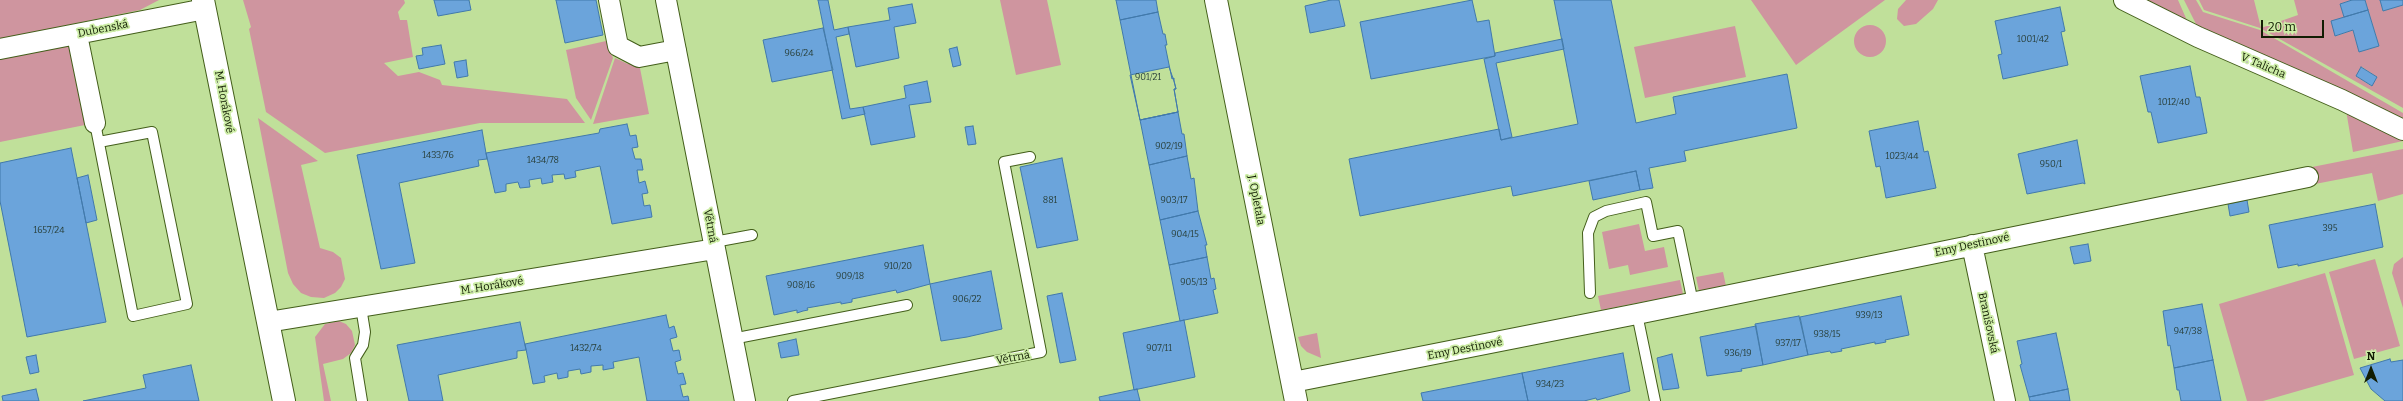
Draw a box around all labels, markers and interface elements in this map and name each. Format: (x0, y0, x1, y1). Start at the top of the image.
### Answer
scale bar (2263, 12, 2326, 38)
street label: Dubenská (77, 18, 129, 40)
text: 20 m (2268, 20, 2296, 34)
house number: 1001/42 (2017, 34, 2049, 44)
house number: 966/24 (785, 48, 813, 58)
street label: V. Talicha (2239, 51, 2287, 81)
street label: M. Horákové (211, 70, 237, 134)
house number: 901/21 (1135, 72, 1161, 82)
house number: 1012/40 (2158, 97, 2190, 107)
house number: 902/19 (1155, 141, 1183, 151)
house number: 1433/76 (422, 150, 454, 160)
house number: 1023/44 (1886, 151, 1918, 161)
house number: 1434/78 (527, 155, 559, 165)
house number: 950/1 (2040, 159, 2062, 169)
street label: J. Opletala (1245, 174, 1267, 226)
house number: 881 (1043, 195, 1057, 205)
house number: 903/17 (1160, 195, 1188, 205)
street label: Větrná (700, 208, 720, 244)
house number: 395 (2322, 223, 2338, 233)
house number: 1657/24 (34, 225, 64, 235)
house number: 904/15 (1171, 229, 1199, 239)
street label: Emy Destinové (1933, 231, 2011, 259)
house number: 910/20 (884, 261, 912, 271)
house number: 909/18 (836, 271, 864, 281)
street label: M. Horákové (460, 275, 524, 297)
house number: 905/13 (1180, 277, 1208, 287)
house number: 908/16 (787, 280, 815, 290)
street label: Branišovská (1975, 291, 2001, 355)
house number: 906/22 (953, 294, 981, 304)
house number: 939/13 (1855, 310, 1883, 320)
house number: 947/38 (2174, 326, 2202, 336)
house number: 938/15 (1814, 329, 1840, 339)
street label: Emy Destinové (1426, 335, 1504, 363)
house number: 937/17 (1775, 338, 1801, 348)
house number: 1432/74 (570, 343, 602, 353)
house number: 907/11 (1146, 343, 1172, 353)
street label: Větrná (995, 348, 1031, 368)
house number: 936/19 (1724, 348, 1752, 358)
north arrow (2351, 349, 2391, 389)
text: N (2367, 350, 2375, 363)
house number: 934/23 (1536, 379, 1564, 389)

